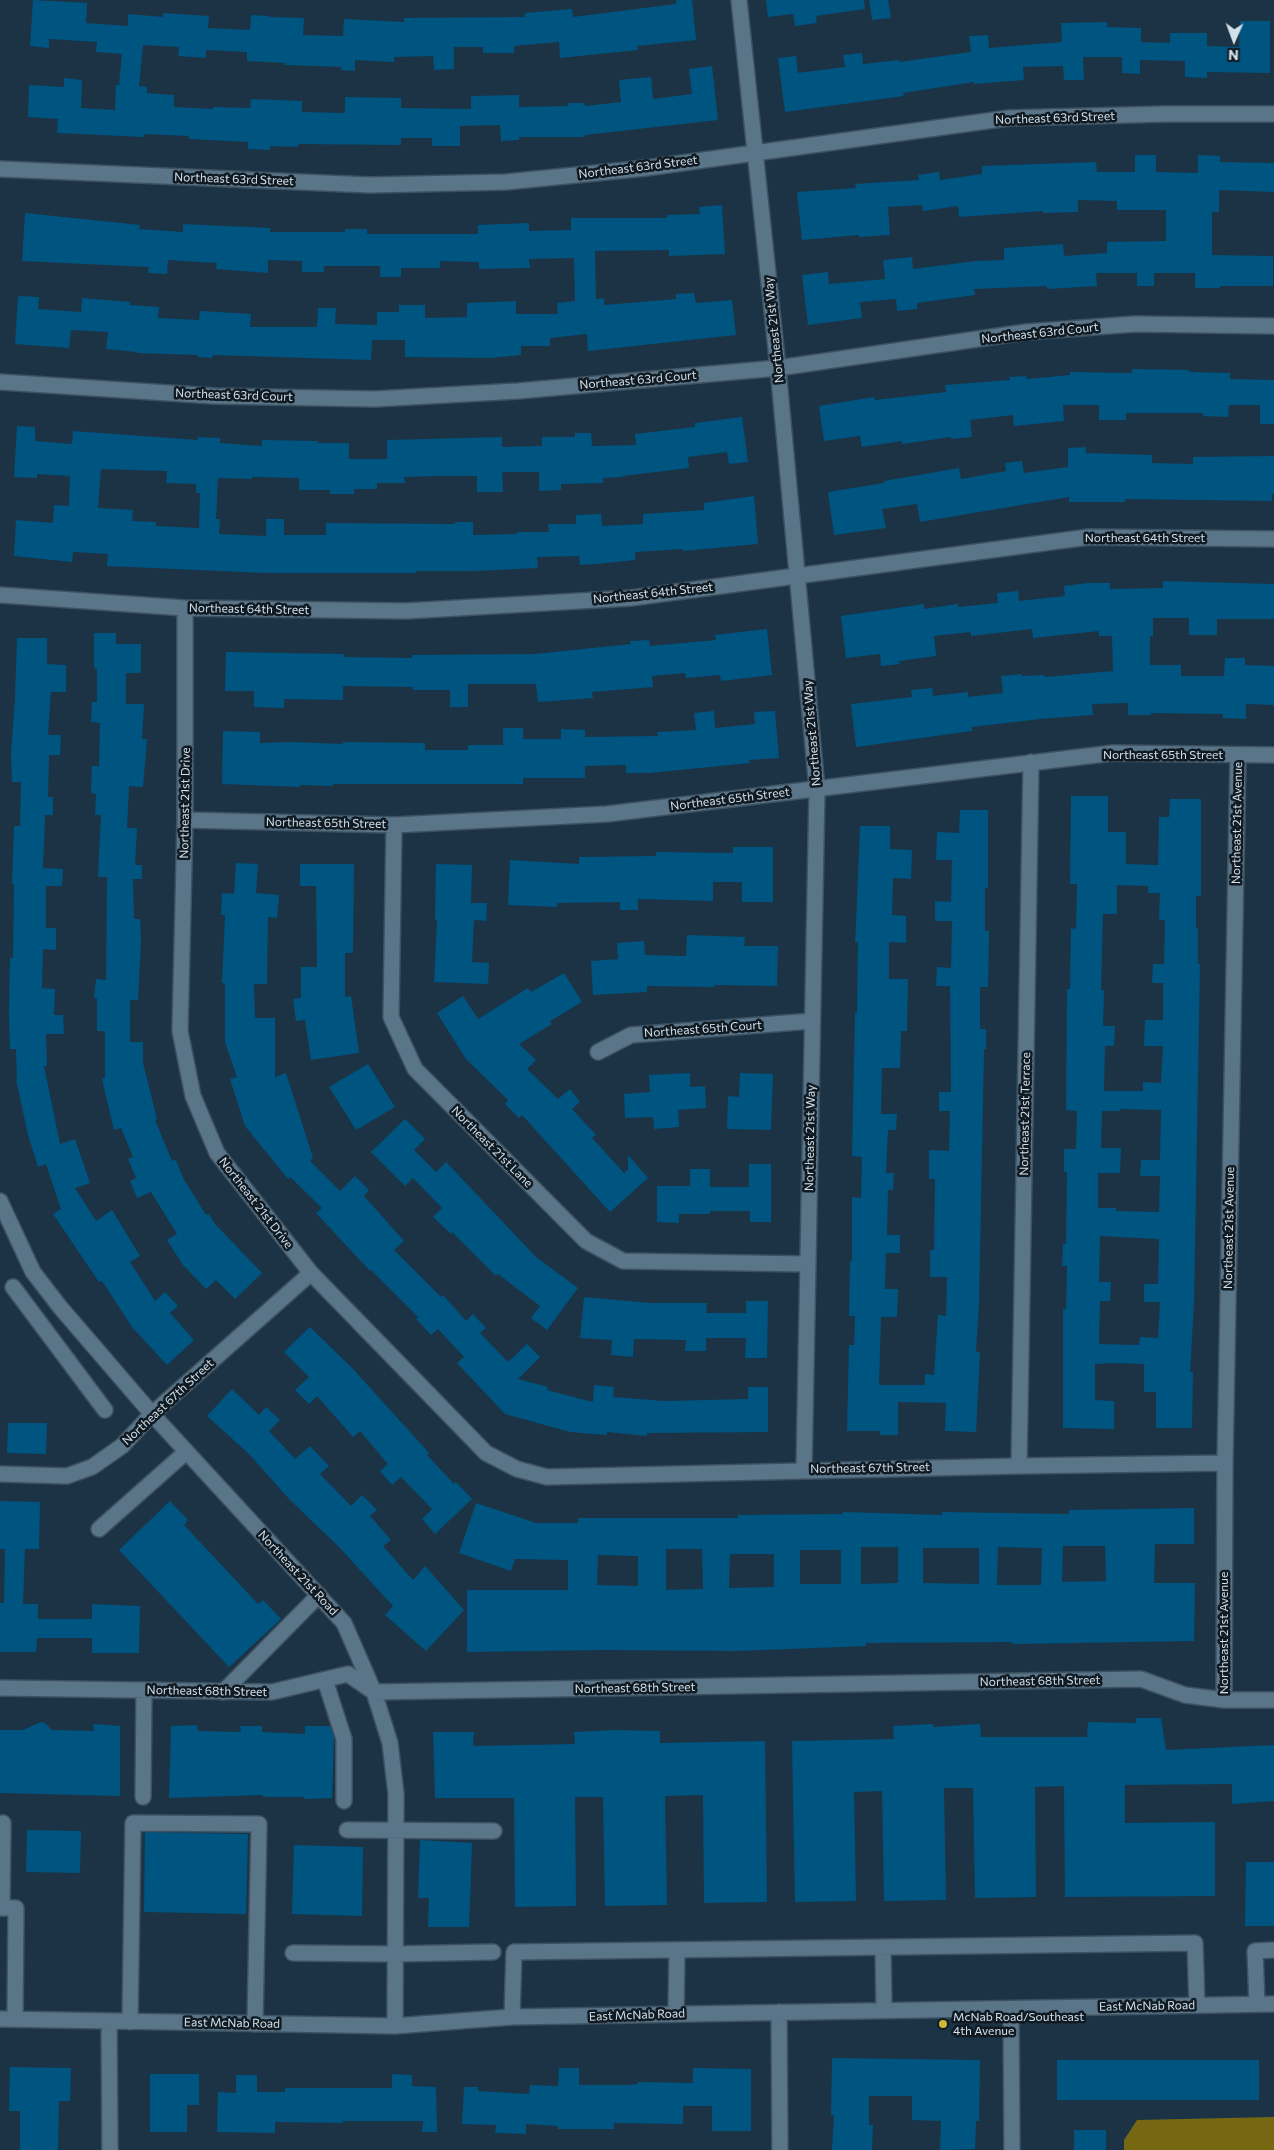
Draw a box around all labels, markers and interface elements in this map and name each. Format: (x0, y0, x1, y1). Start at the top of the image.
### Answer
north arrow (1209, 15, 1259, 65)
text: N (1228, 47, 1239, 64)
street label: Northeast 63rd Street (995, 109, 1115, 127)
street label: Northeast 63rd Street (578, 153, 698, 181)
street label: Northeast 63rd Street (174, 170, 294, 188)
street label: Northeast 21st Way (761, 276, 787, 384)
street label: Northeast 63rd Court (981, 320, 1099, 346)
street label: Northeast 63rd Court (579, 368, 697, 392)
street label: Northeast 63rd Court (175, 386, 293, 404)
street label: Northeast 64th Street (1085, 531, 1205, 545)
street label: Northeast 64th Street (592, 580, 714, 606)
street label: Northeast 64th Street (189, 601, 309, 617)
street label: Northeast 21st Way (800, 679, 824, 787)
street label: Northeast 21st Drive (177, 747, 193, 859)
street label: Northeast 65th Street (1103, 748, 1223, 762)
street label: Northeast 21st Avenue (1229, 762, 1245, 884)
street label: Northeast 65th Street (669, 785, 791, 813)
street label: Northeast 65th Street (266, 815, 386, 831)
street label: Northeast 65th Court (644, 1018, 762, 1040)
street label: Northeast 21st Terrace (1017, 1052, 1033, 1176)
street label: Northeast 21st Way (802, 1085, 818, 1191)
street label: Northeast 21st Lane (448, 1103, 536, 1191)
street label: Northeast 21st Drive (216, 1155, 296, 1251)
street label: Northeast 21st Avenue (1221, 1167, 1237, 1289)
street label: Northeast 67th Street (119, 1356, 217, 1448)
street label: Northeast 67th Street (810, 1460, 930, 1476)
street label: Northeast 21st Road (255, 1528, 341, 1618)
street label: Northeast 21st Avenue (1217, 1572, 1231, 1694)
street label: Northeast 68th Street (980, 1673, 1100, 1689)
street label: Northeast 68th Street (575, 1680, 695, 1696)
street label: Northeast 68th Street (147, 1683, 267, 1699)
street label: East McNab Road (1099, 1998, 1195, 2014)
street label: East McNab Road (589, 2006, 685, 2024)
place label: McNab Road/Southeast 4th Avenue (953, 2010, 1084, 2038)
street label: East McNab Road (184, 2015, 280, 2031)
marker: McNab Road/Southeast 4th Avenue (937, 2018, 949, 2030)

